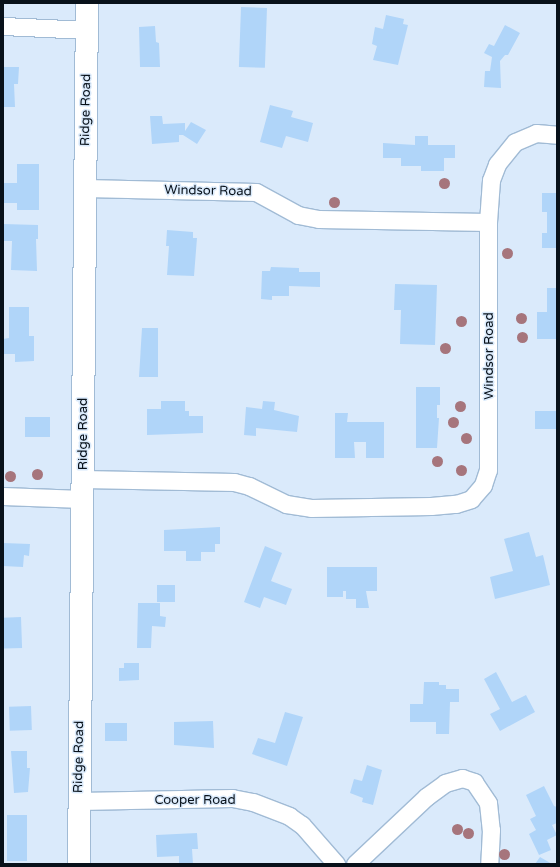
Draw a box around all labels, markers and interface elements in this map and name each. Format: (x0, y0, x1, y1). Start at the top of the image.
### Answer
street label: Ridge Road (78, 74, 94, 146)
street label: Windsor Road (164, 182, 252, 200)
street label: Windsor Road (481, 312, 497, 400)
street label: Ridge Road (75, 398, 91, 470)
street label: Ridge Road (71, 721, 87, 793)
street label: Cooper Road (154, 792, 236, 808)

